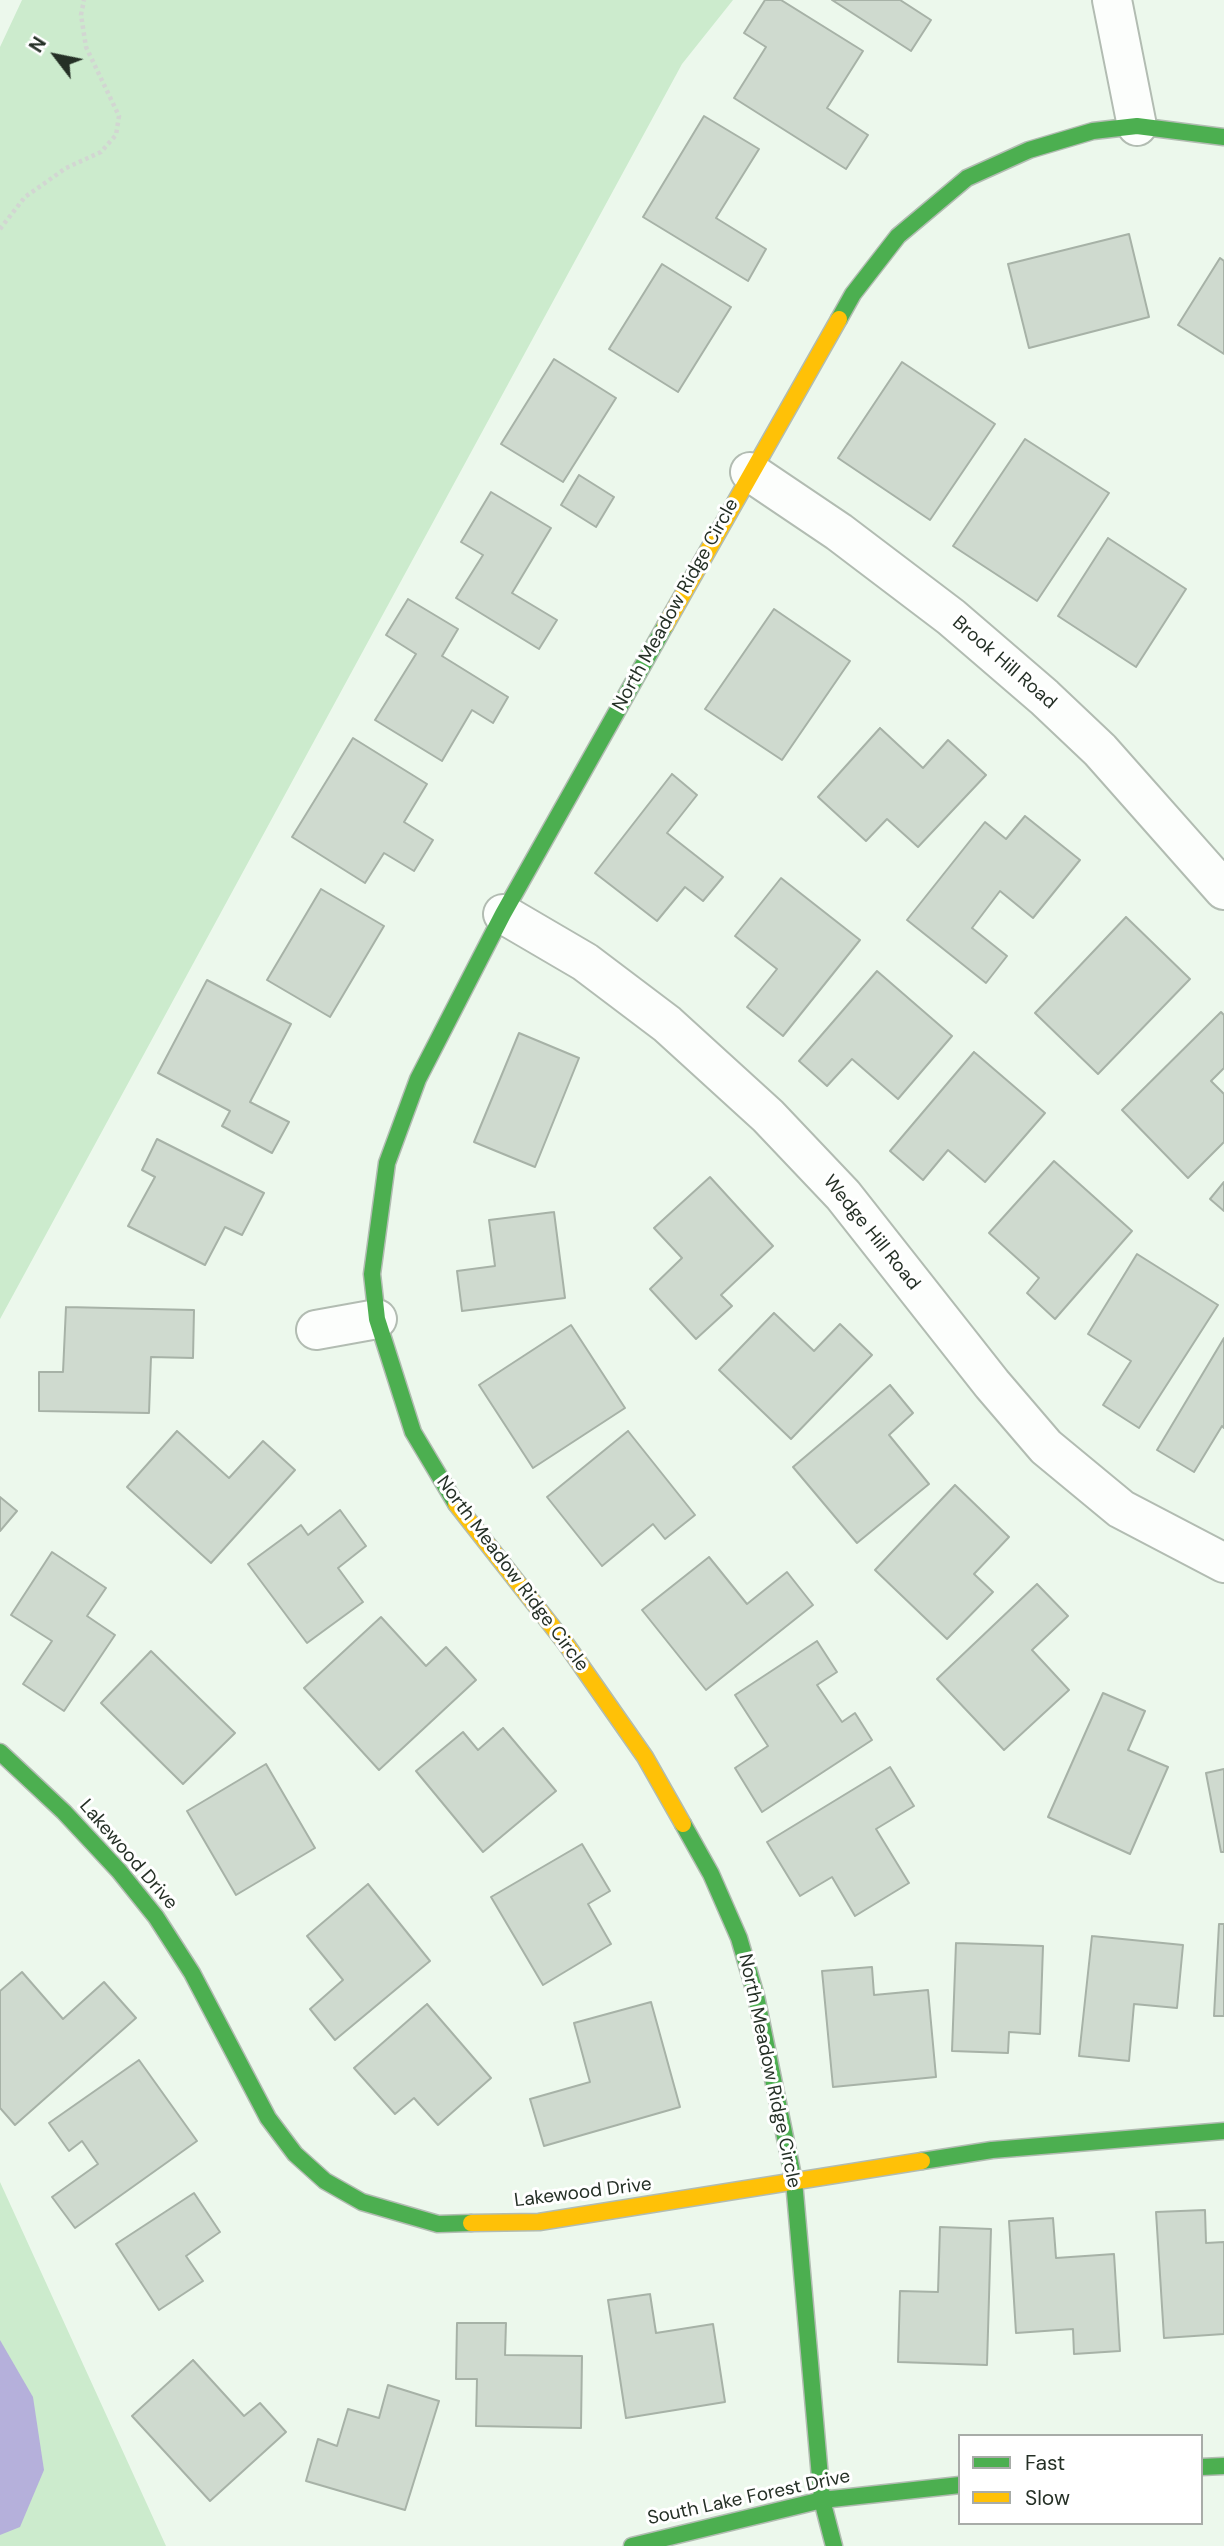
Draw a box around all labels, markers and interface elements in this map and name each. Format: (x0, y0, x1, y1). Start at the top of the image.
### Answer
north arrow (21, 21, 91, 91)
text: N (23, 32, 52, 57)
street label: North Meadow Ridge Circle (608, 495, 744, 715)
street label: Brook Hill Road (947, 612, 1061, 714)
street label: Wedge Hill Road (818, 1171, 924, 1295)
street label: North Meadow Ridge Circle (431, 1472, 593, 1676)
street label: Lakewood Drive (74, 1795, 182, 1915)
street label: North Meadow Ridge Circle (733, 1952, 805, 2190)
street label: Lakewood Drive (513, 2173, 653, 2213)
legend (958, 2434, 1203, 2525)
text: Fast (1025, 2449, 1065, 2477)
street label: South Lake Forest Drive (645, 2465, 853, 2531)
text: Slow (1025, 2484, 1070, 2512)

